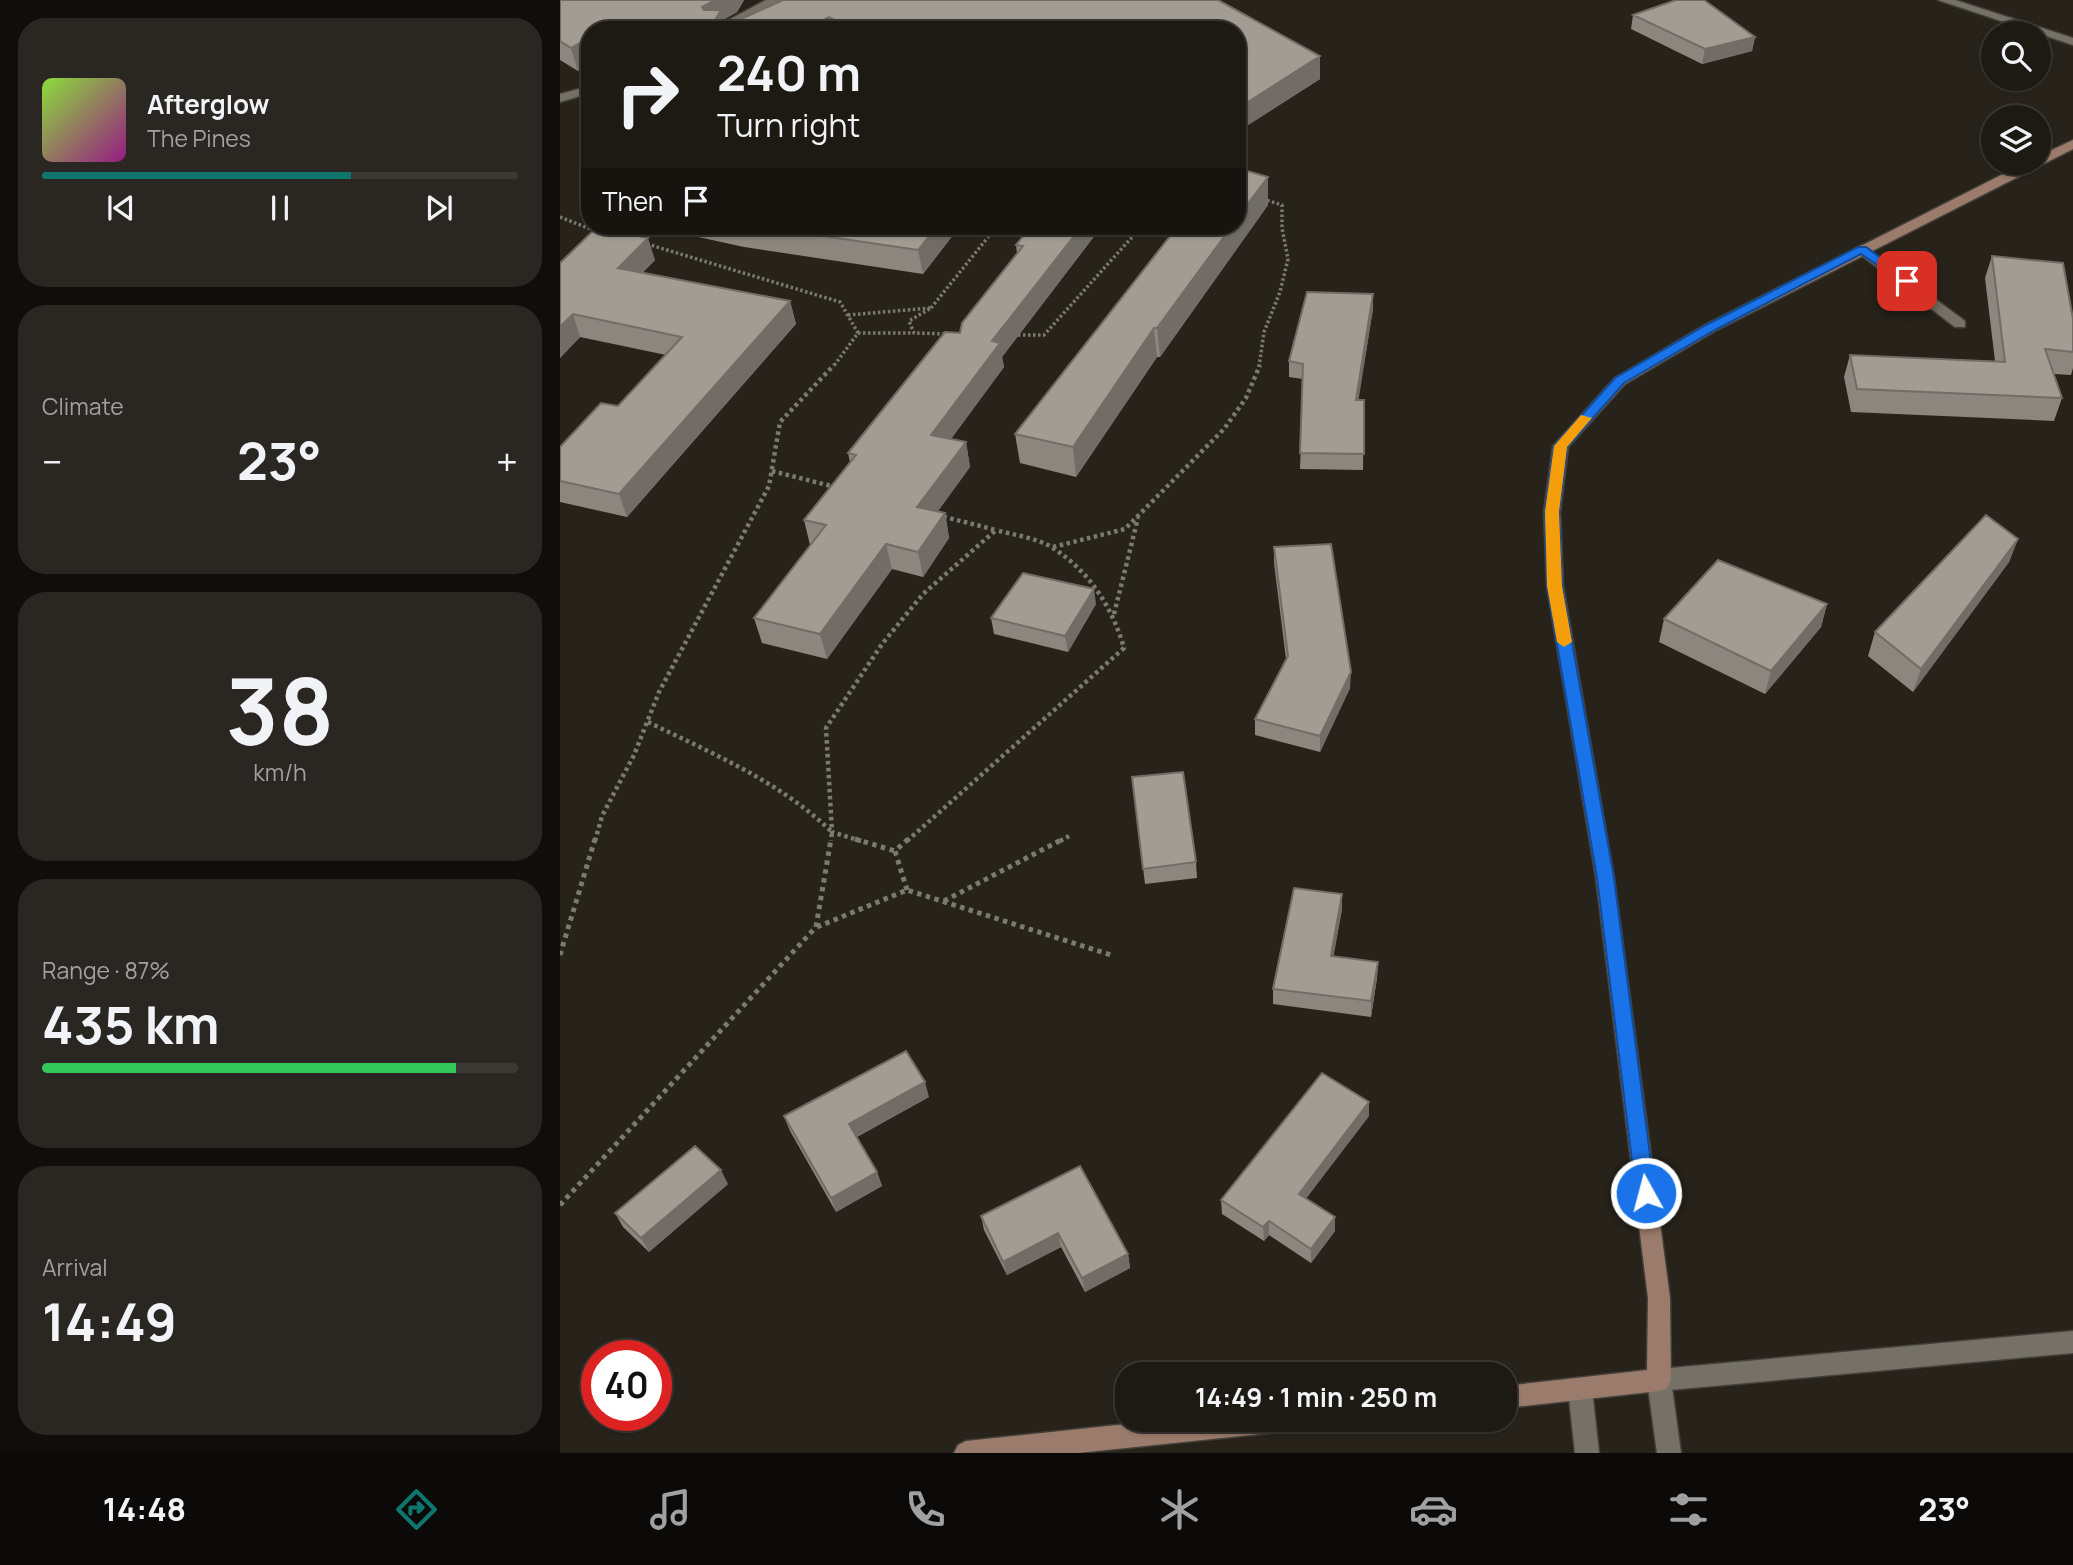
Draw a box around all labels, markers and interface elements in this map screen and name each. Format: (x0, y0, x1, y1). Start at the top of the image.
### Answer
map controls (1981, 21, 2051, 175)
button: search (1981, 21, 2051, 91)
text: 240 m (717, 39, 861, 106)
icon: right (602, 49, 693, 140)
text: Afterglow (147, 86, 269, 122)
text: Turn right (717, 103, 860, 147)
button: layers (1981, 105, 2051, 175)
text: The Pines (147, 122, 251, 154)
icon: arrive (677, 182, 715, 220)
text: Then (602, 183, 663, 219)
icon: previous (102, 189, 140, 227)
icon: pause (261, 189, 299, 227)
icon: next (420, 189, 458, 227)
pin (1877, 251, 1937, 311)
icon: arrive (1888, 262, 1926, 300)
text: Climate (42, 390, 124, 422)
text: 23° (237, 425, 322, 496)
text: − (42, 435, 63, 487)
text: + (496, 435, 518, 487)
text: 38 (226, 648, 334, 772)
text: km/h (253, 756, 307, 788)
text: Range · 87% (42, 954, 170, 986)
text: 435 km (42, 989, 219, 1060)
position arrow (1609, 1156, 1683, 1230)
text: Arrival (42, 1251, 108, 1283)
text: 14:49 (42, 1286, 177, 1357)
speed limit sign: 40 (581, 1340, 672, 1431)
text: 14:49 · 1 min · 250 m (1195, 1379, 1437, 1415)
icon: directions (392, 1485, 441, 1534)
icon: music (646, 1485, 695, 1534)
icon: phone (901, 1485, 950, 1534)
icon: climate (1155, 1485, 1204, 1534)
icon: car (1409, 1485, 1458, 1534)
icon: filters (1664, 1485, 1713, 1534)
text: 14:48 (103, 1487, 186, 1531)
text: 23° (1918, 1487, 1970, 1531)

